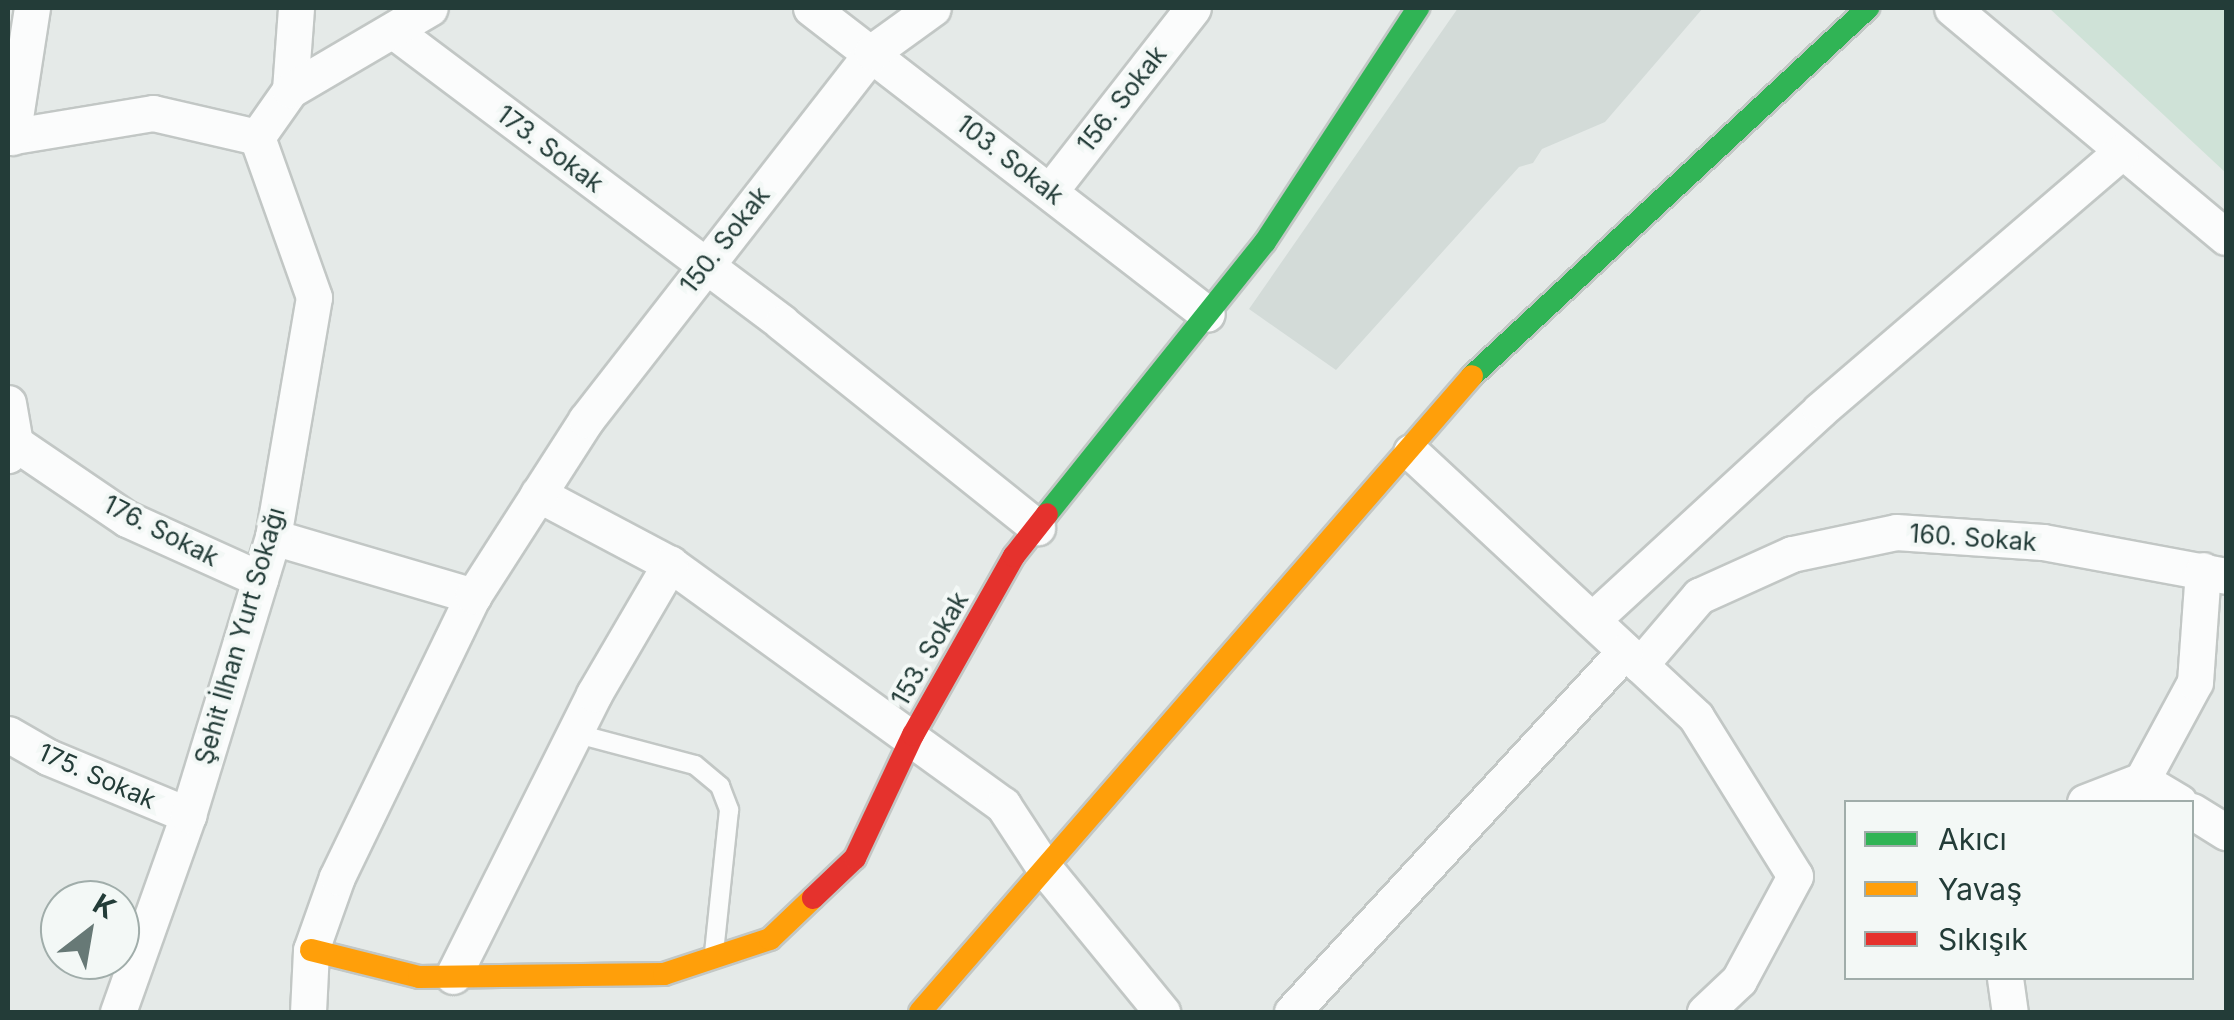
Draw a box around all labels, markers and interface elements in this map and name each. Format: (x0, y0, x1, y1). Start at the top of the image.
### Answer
street label: 156. Sokak (1071, 40, 1173, 158)
street label: 173. Sokak (491, 99, 609, 199)
street label: 103. Sokak (951, 109, 1069, 211)
street label: 150. Sokak (674, 181, 776, 299)
street label: 176. Sokak (98, 489, 224, 573)
street label: Şehit İlhan Yurt Sokağı (189, 504, 291, 768)
street label: 160. Sokak (1908, 519, 2038, 557)
street label: 153. Sokak (885, 587, 975, 711)
street label: 175. Sokak (34, 737, 160, 815)
legend (1844, 800, 2194, 980)
text: Akıcı (1938, 821, 2007, 857)
text: Yavaş (1938, 871, 2022, 907)
north arrow (40, 880, 140, 980)
text: K (87, 886, 122, 926)
text: Sıkışık (1938, 921, 2028, 957)

